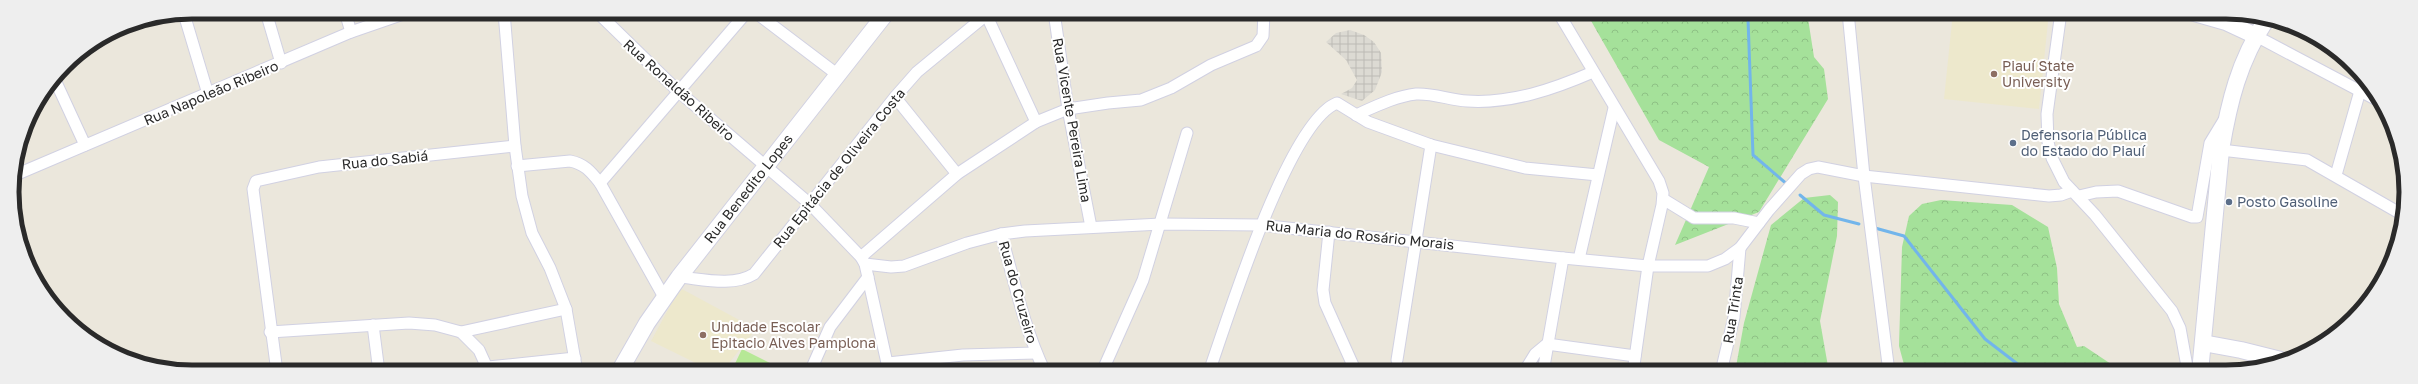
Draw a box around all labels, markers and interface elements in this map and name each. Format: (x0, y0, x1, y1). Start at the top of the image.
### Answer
street label: Rua Ronaldão Ribeiro (620, 35, 738, 144)
street label: Rua Vicente Pereira Lima (1050, 36, 1095, 204)
street label: Rua Napoleão Ribeiro (141, 56, 281, 129)
place label: Piauí State University (2002, 57, 2074, 90)
marker: Piauí State University (1989, 69, 1999, 79)
street label: Rua Epitácia de Oliveira Costa (769, 85, 908, 251)
place label: Defensoria Pública do Estado do Piauí (2021, 126, 2147, 159)
street label: Rua Benedito Lopes (700, 130, 796, 246)
marker: Defensoria Pública do Estado do Piauí (2008, 138, 2018, 148)
street label: Rua do Sabiá (341, 147, 429, 172)
place label: Posto Gasoline (2237, 193, 2338, 210)
marker: Posto Gasoline (2224, 197, 2234, 207)
street label: Rua Maria do Rosário Morais (1265, 216, 1455, 253)
street label: Rua do Cruzeiro (996, 239, 1041, 345)
street label: Rua Trinta (1719, 275, 1746, 345)
place label: Unidade Escolar Epitacio Alves Pamplona (711, 318, 876, 351)
marker: Unidade Escolar Epitacio Alves Pamplona (698, 330, 708, 340)

